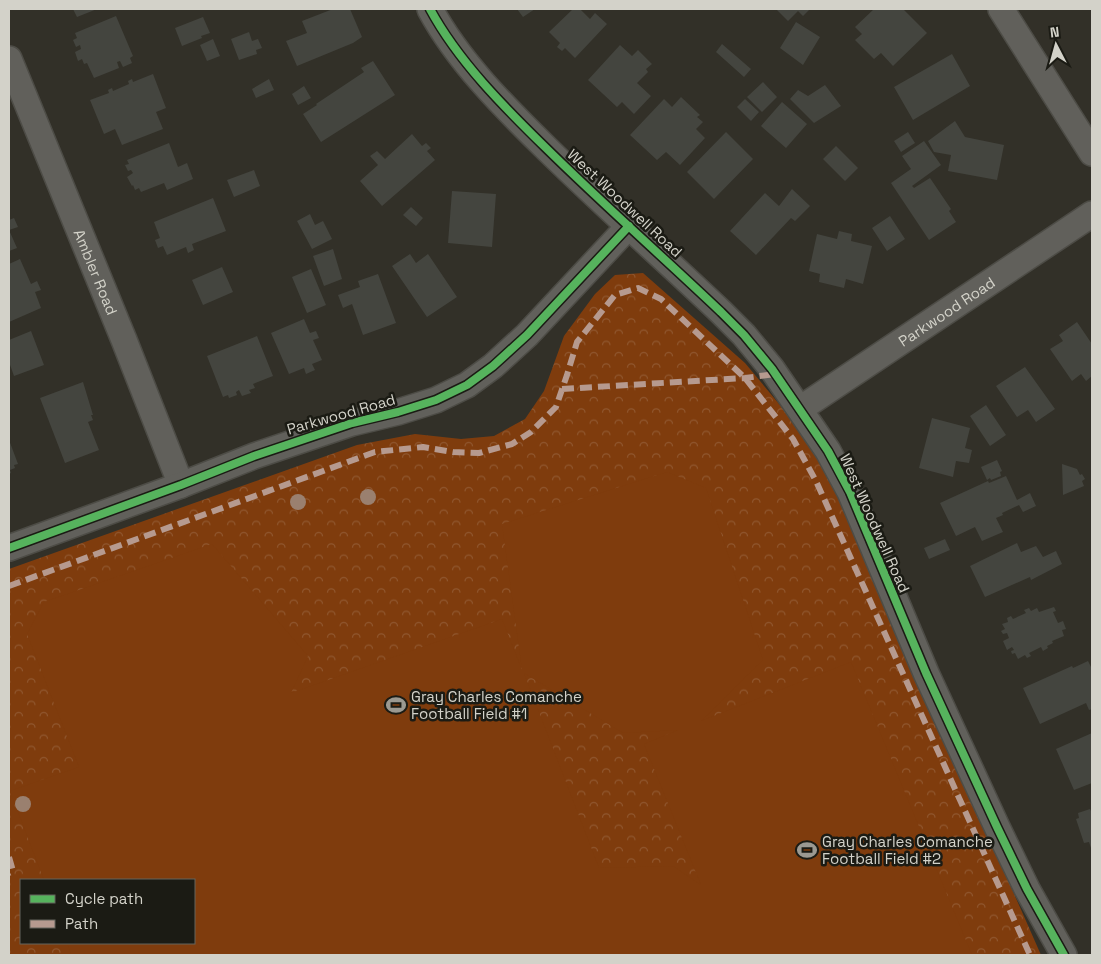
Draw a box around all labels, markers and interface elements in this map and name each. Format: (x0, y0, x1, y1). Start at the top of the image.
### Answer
north arrow (1031, 20, 1081, 70)
text: N (1049, 23, 1060, 42)
street label: West Woodwell Road (564, 145, 686, 261)
street label: Ambler Road (70, 226, 122, 318)
street label: Parkwood Road (894, 272, 998, 350)
street label: Parkwood Road (285, 389, 397, 439)
street label: West Woodwell Road (836, 451, 914, 595)
place label: Gray Charles Comanche Football Field #1 (411, 687, 582, 723)
sports icon: Gray Charles Comanche Football Field #1 (385, 694, 407, 716)
place label: Gray Charles Comanche Football Field #2 (822, 832, 993, 868)
sports icon: Gray Charles Comanche Football Field #2 (796, 839, 818, 861)
legend (20, 879, 195, 944)
text: Cycle path (65, 889, 143, 908)
text: Path (65, 914, 98, 933)

